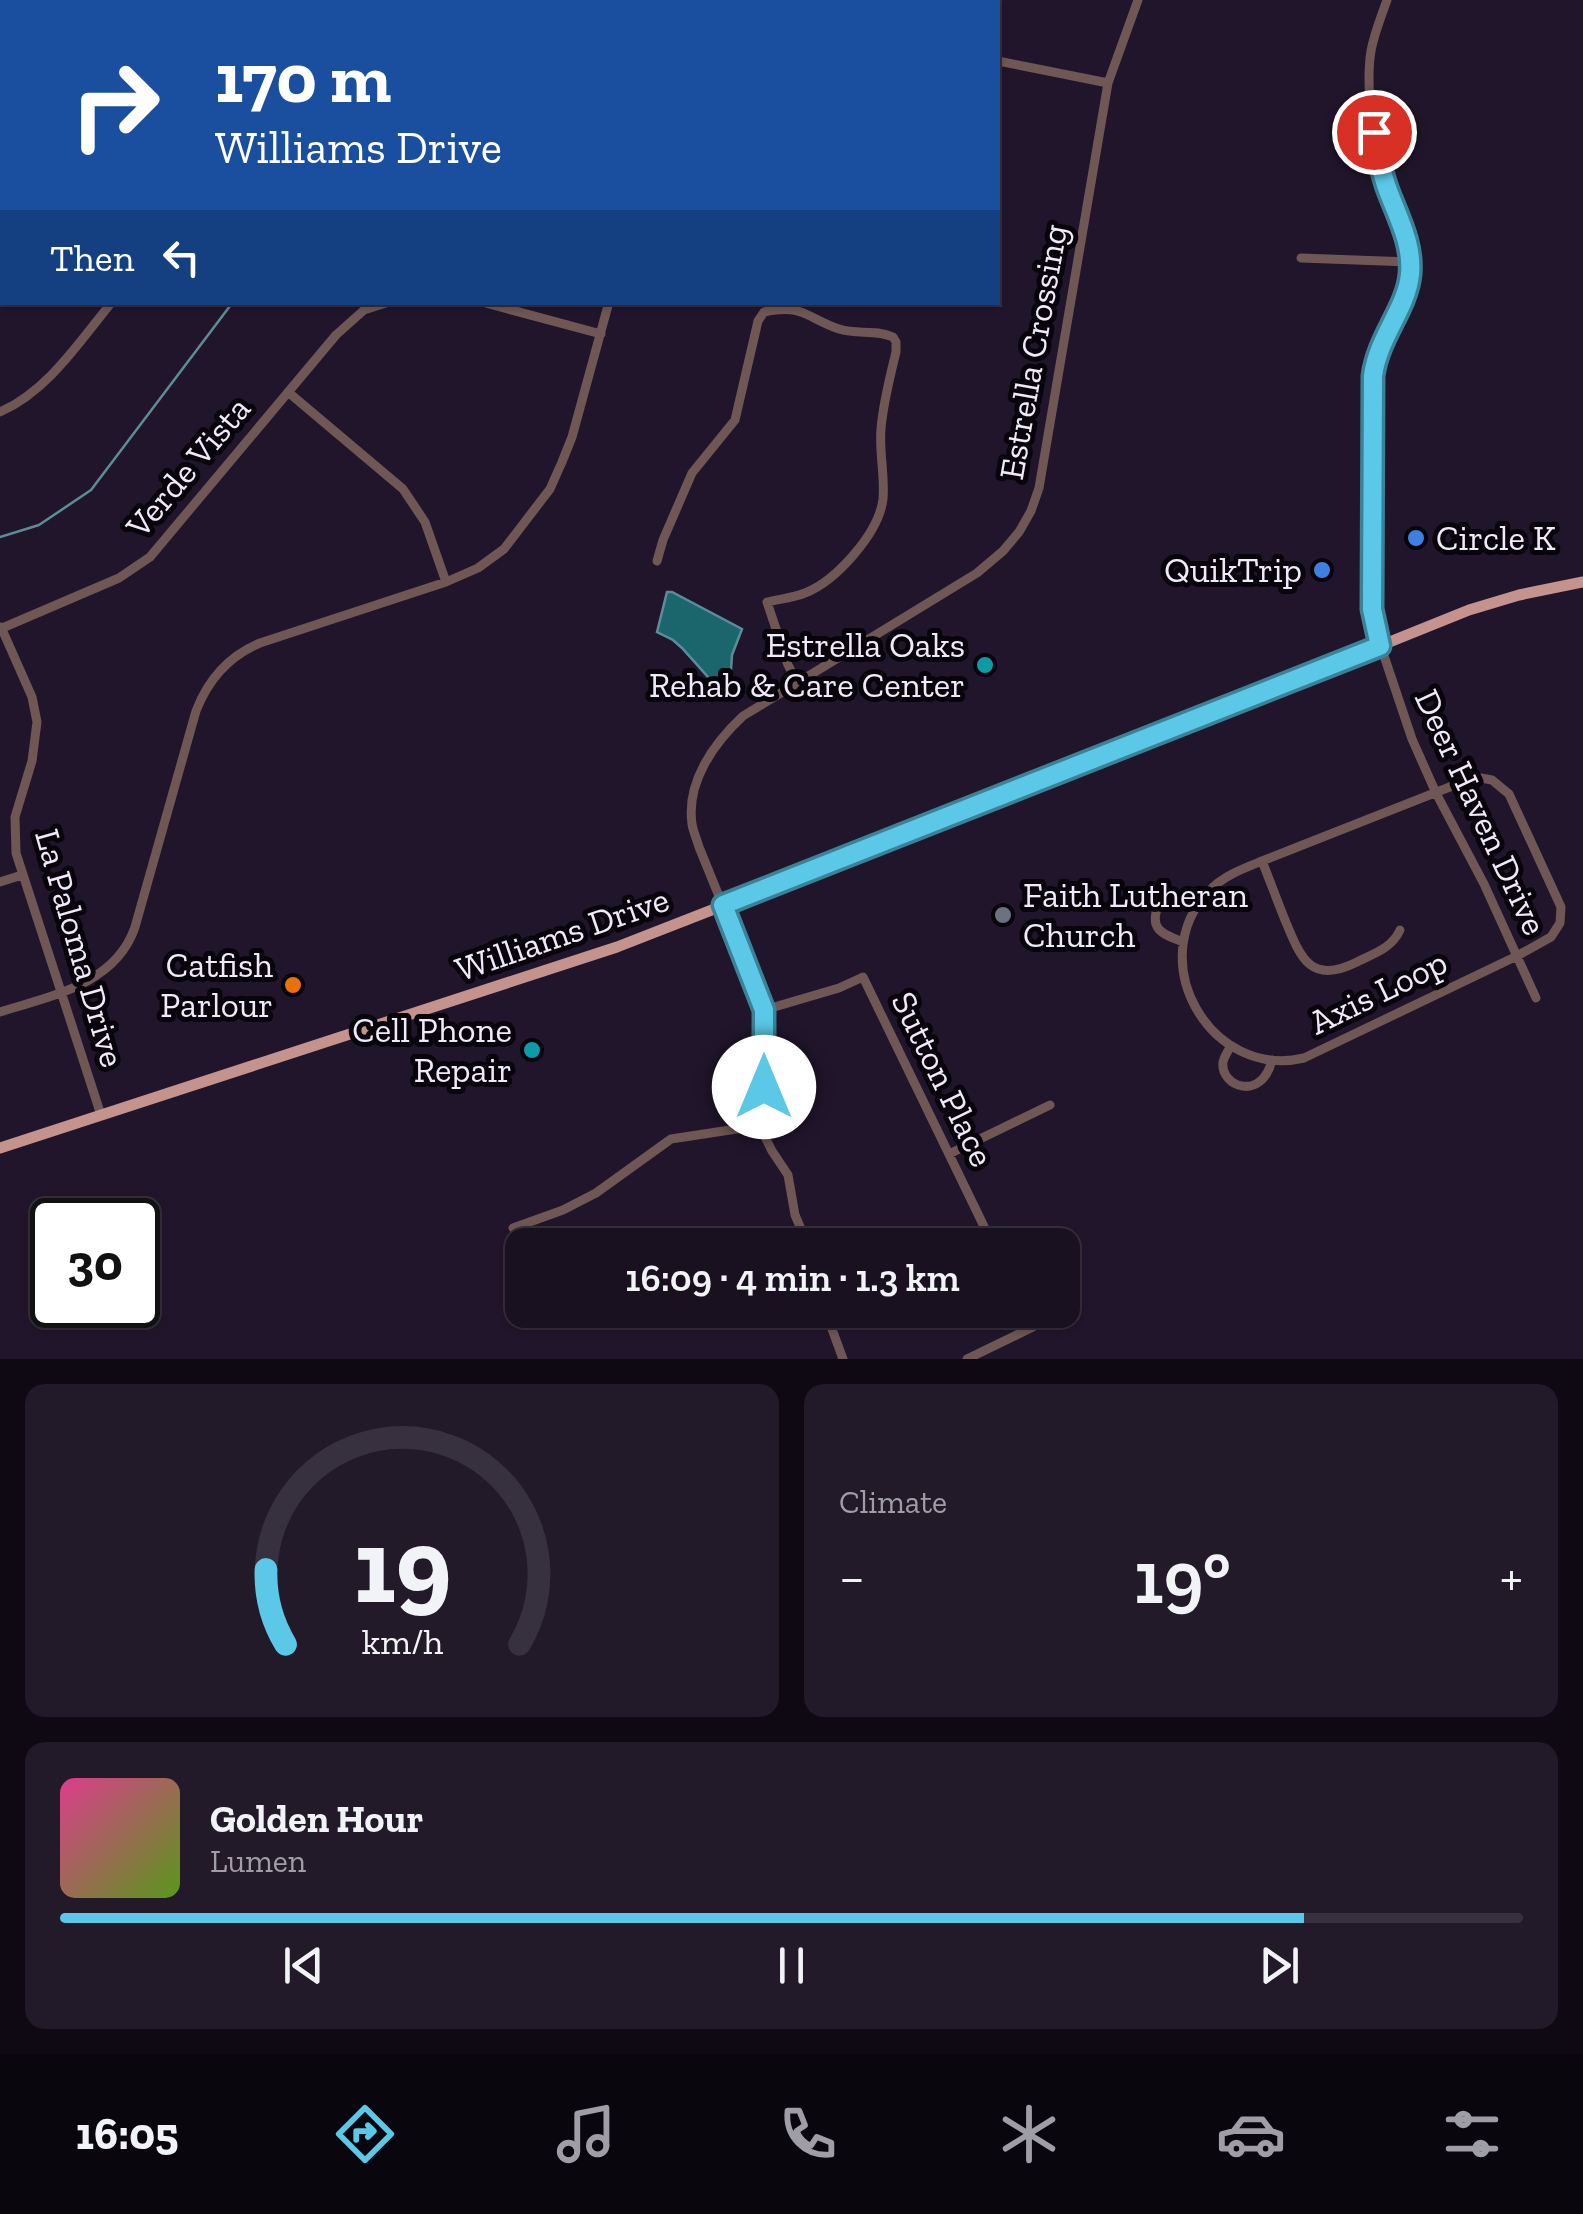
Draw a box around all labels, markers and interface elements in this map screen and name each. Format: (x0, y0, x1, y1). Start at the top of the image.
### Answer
text: 170 m (215, 36, 391, 120)
icon: right (50, 40, 180, 170)
pin (1332, 90, 1417, 175)
icon: arrive (1347, 105, 1402, 160)
text: Williams Drive (215, 121, 502, 175)
street label: Estrella Crossing (990, 221, 1076, 483)
icon: left (154, 230, 209, 285)
text: Then (50, 235, 134, 281)
street label: Verde Vista (116, 388, 259, 547)
place label: Circle K (1436, 517, 1556, 559)
marker: Circle K (1405, 527, 1427, 549)
place label: QuikTrip (1164, 549, 1302, 591)
marker: QuikTrip (1311, 559, 1333, 581)
place label: Estrella Oaks Rehab & Care Center (649, 624, 965, 706)
marker: Estrella Oaks Rehab & Care Center (974, 654, 996, 676)
street label: Deer Haven Drive (1406, 683, 1556, 941)
street label: La Paloma Drive (26, 824, 134, 1072)
place label: Faith Lutheran Church (1023, 874, 1248, 956)
street label: Williams Drive (450, 878, 674, 990)
marker: Faith Lutheran Church (992, 904, 1014, 926)
street label: Axis Loop (1302, 941, 1454, 1043)
place label: Catfish Parlour (160, 944, 273, 1026)
marker: Catfish Parlour (282, 974, 304, 996)
street label: Sutton Place (883, 985, 1003, 1173)
place label: Cell Phone Repair (352, 1009, 512, 1091)
position arrow (712, 1035, 816, 1139)
marker: Cell Phone Repair (521, 1039, 543, 1061)
speed limit sign: 30 (30, 1198, 160, 1328)
text: 16:09 · 4 min · 1.3 km (625, 1255, 960, 1301)
text: Climate (839, 1483, 947, 1521)
text: 19 (353, 1504, 451, 1629)
text: 19° (1134, 1532, 1231, 1622)
text: − (839, 1544, 865, 1610)
text: + (1500, 1544, 1523, 1610)
text: km/h (361, 1620, 443, 1663)
text: Golden Hour (210, 1796, 423, 1842)
text: Lumen (210, 1842, 306, 1880)
icon: previous (276, 1938, 331, 1993)
icon: pause (764, 1938, 819, 1993)
icon: next (1252, 1938, 1307, 1993)
icon: directions (330, 2099, 400, 2169)
icon: music (551, 2099, 621, 2169)
icon: phone (773, 2099, 843, 2169)
icon: climate (994, 2099, 1064, 2169)
icon: car (1216, 2099, 1286, 2169)
icon: filters (1437, 2099, 1507, 2169)
text: 16:05 (76, 2107, 179, 2161)

